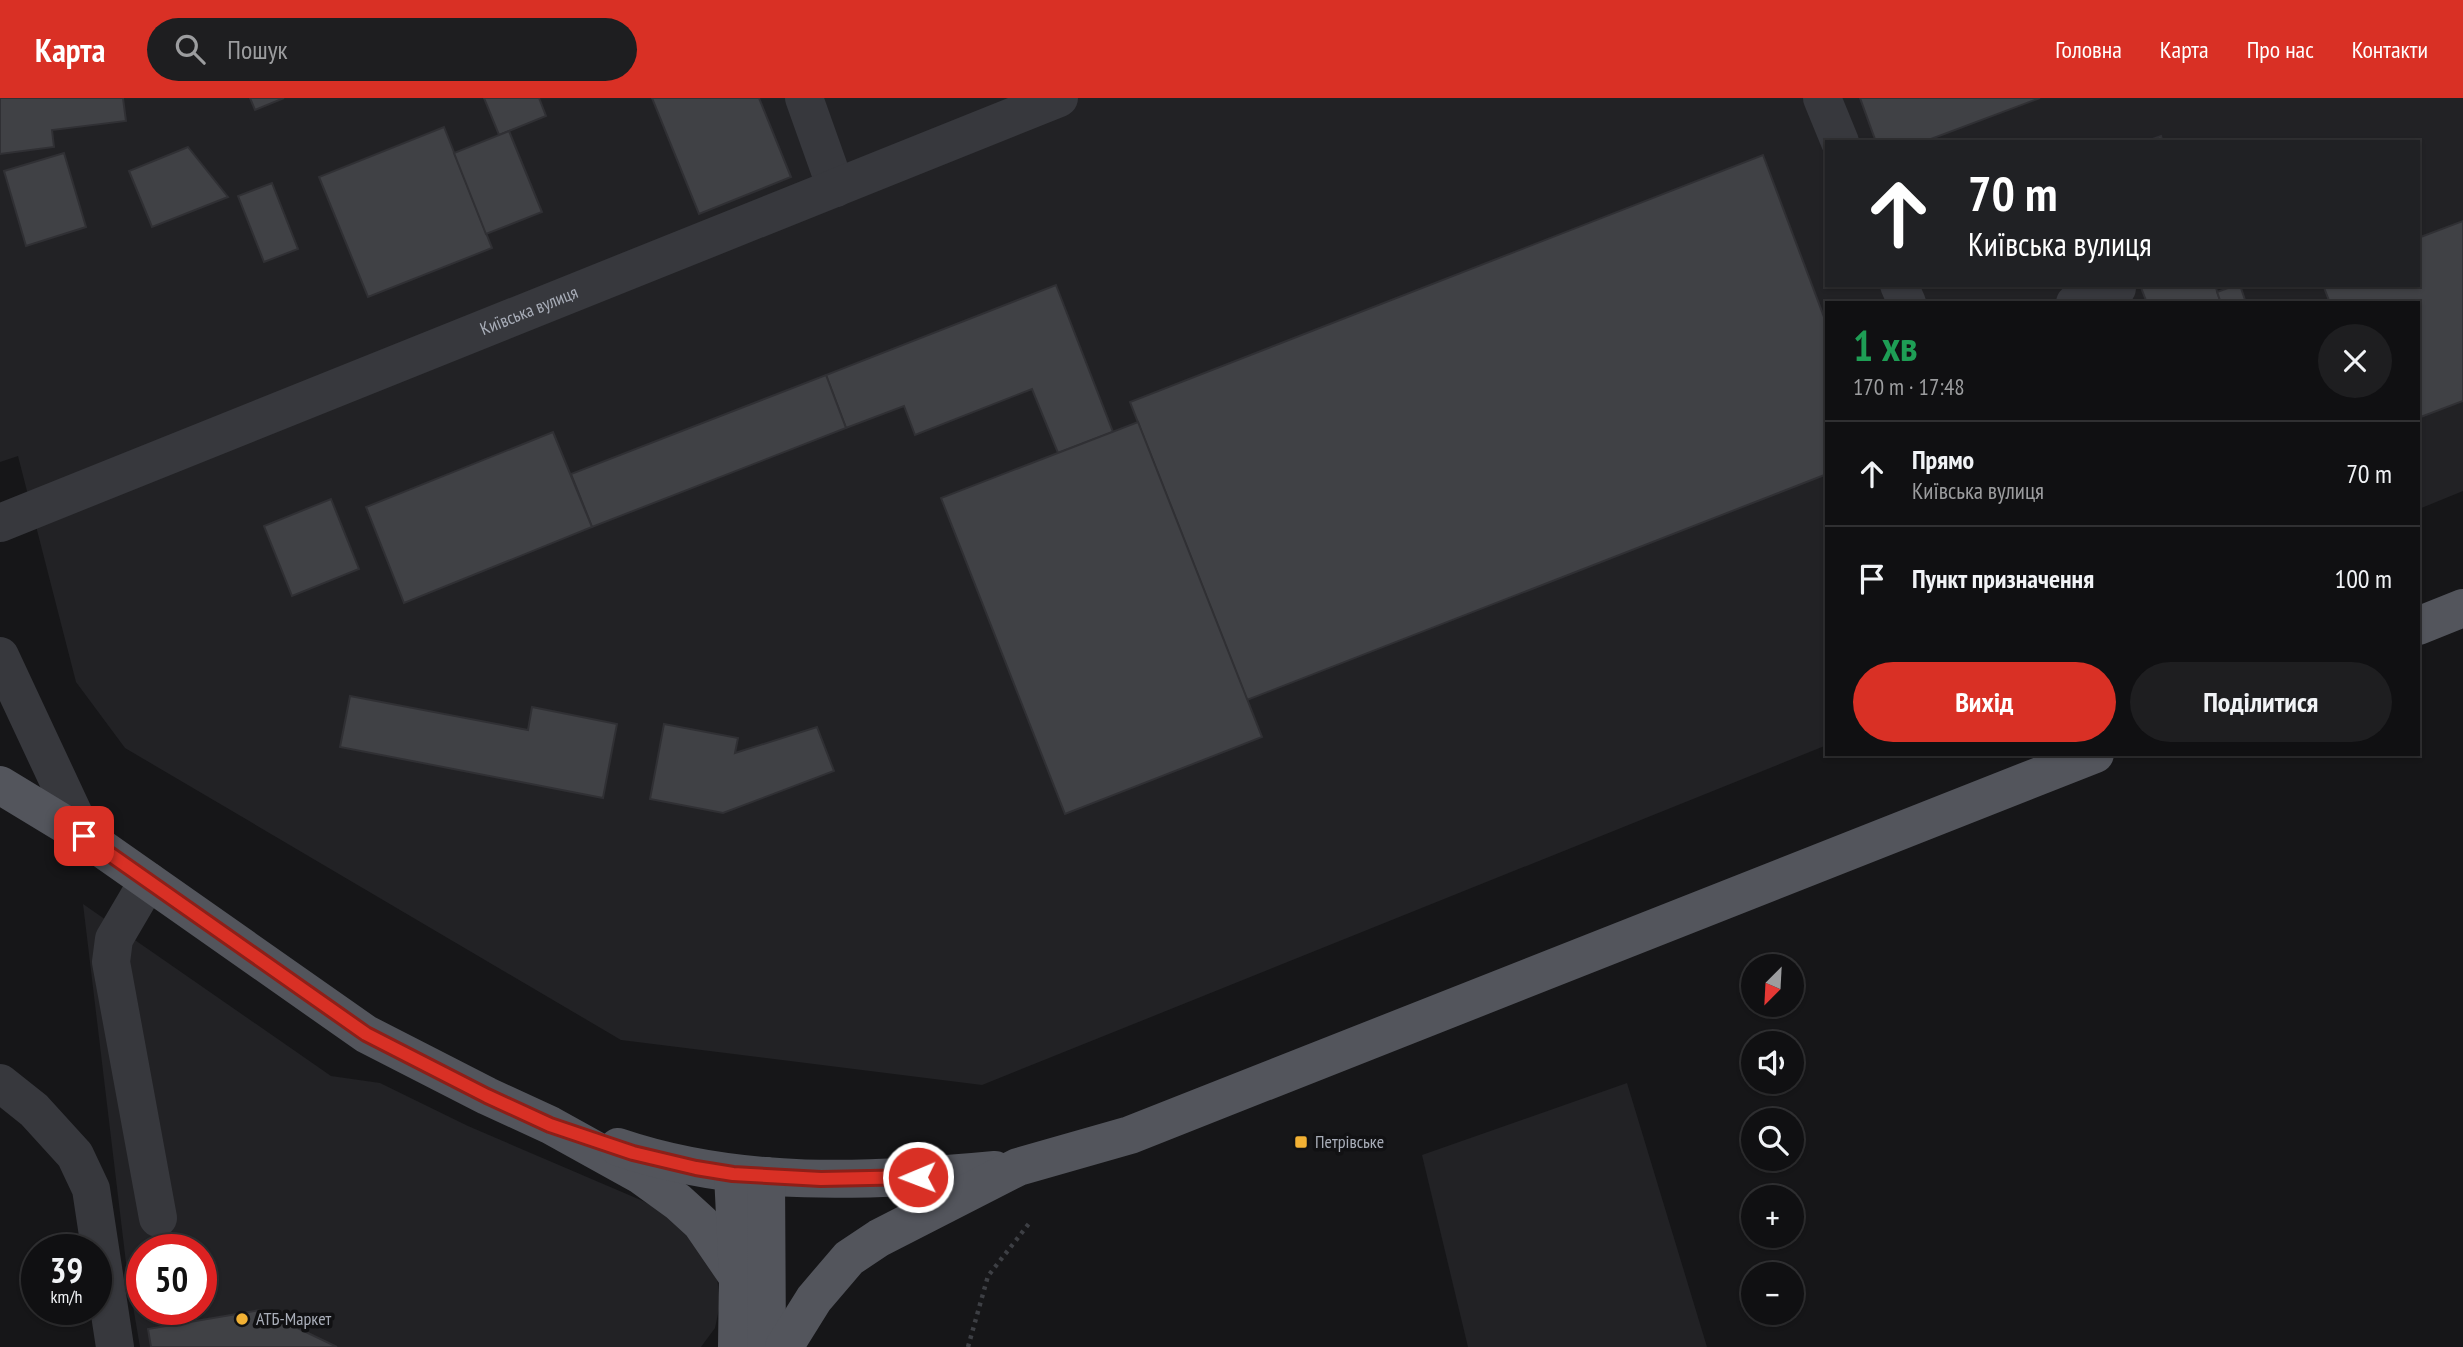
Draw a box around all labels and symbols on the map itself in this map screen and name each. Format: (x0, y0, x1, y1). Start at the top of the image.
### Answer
street label: Київська вулиця (477, 280, 581, 340)
pin (54, 806, 114, 866)
north arrow (1741, 954, 1804, 1017)
place label: Петрівське (1315, 1130, 1384, 1153)
marker: Петрівське (1293, 1134, 1309, 1150)
position arrow (881, 1140, 955, 1214)
speed limit sign: 50 (126, 1234, 217, 1325)
place label: АТБ-Маркет (256, 1307, 332, 1330)
marker: АТБ-Маркет (234, 1311, 250, 1327)

